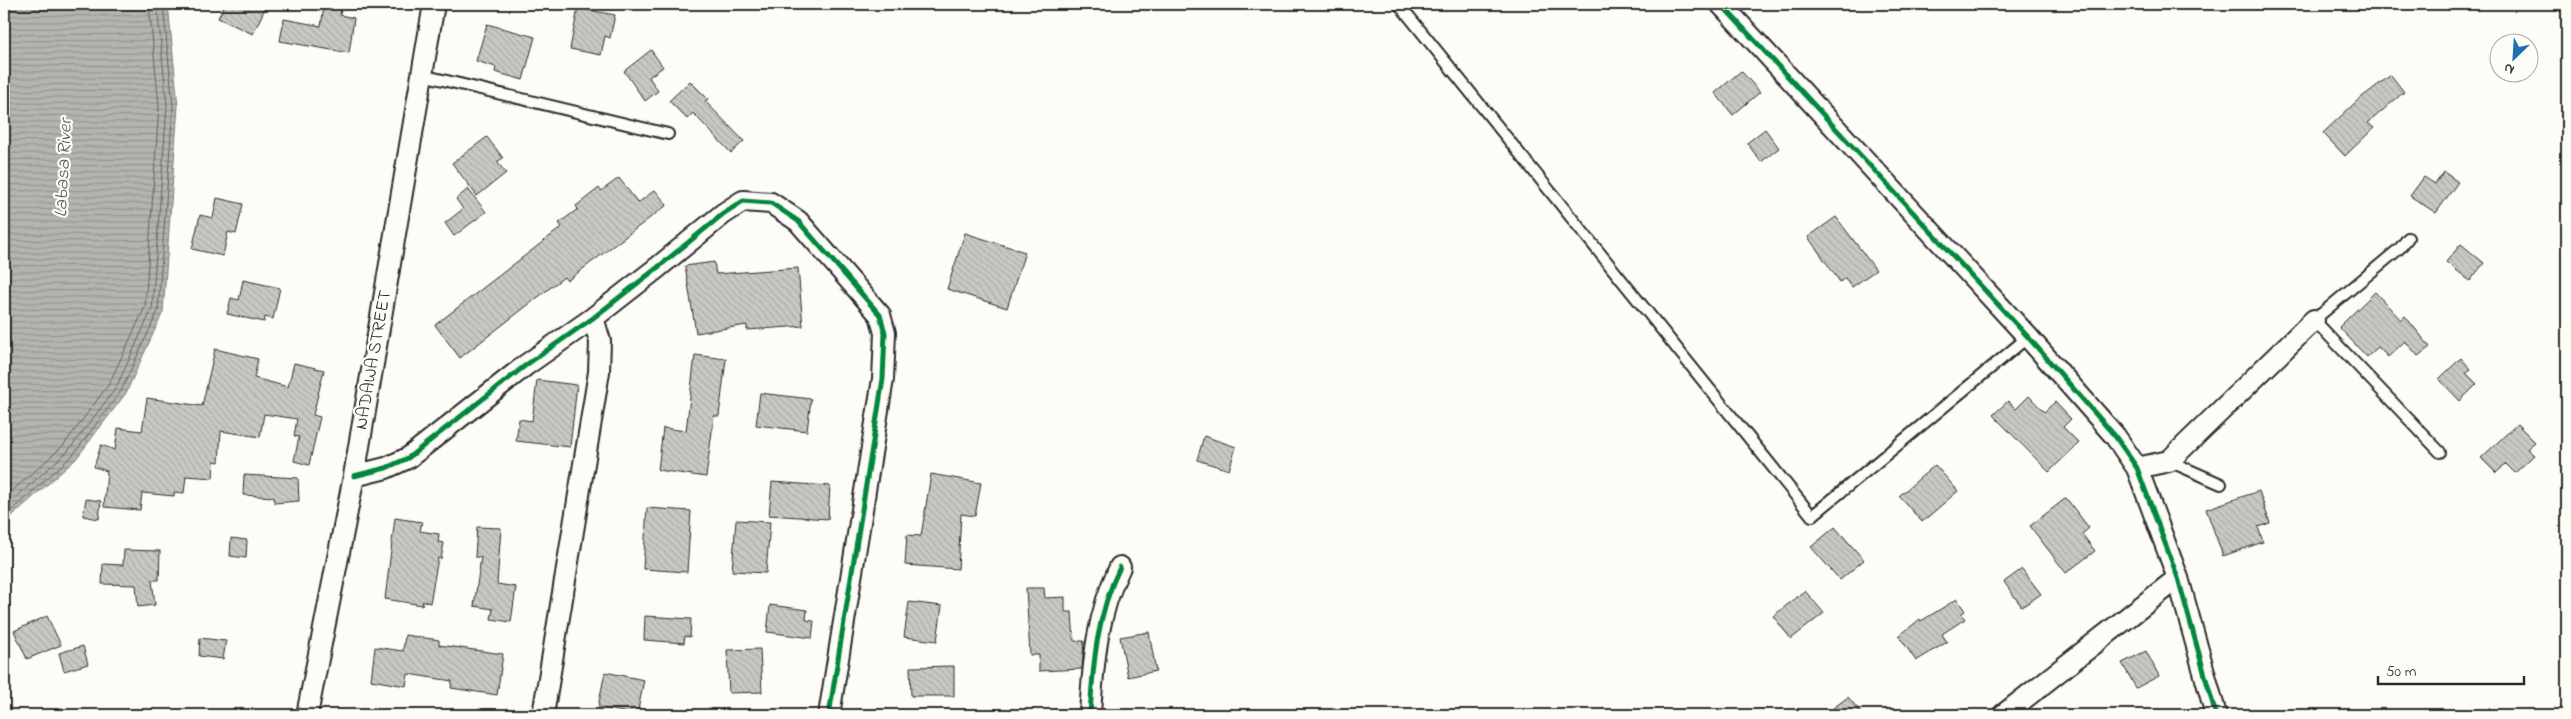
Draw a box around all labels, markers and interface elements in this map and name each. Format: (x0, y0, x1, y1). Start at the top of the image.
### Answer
north arrow (2488, 32, 2538, 82)
text: N (2500, 57, 2518, 80)
water label: Labasa River (48, 116, 80, 218)
street label: NADAWA STREET (349, 288, 399, 432)
scale bar (2378, 654, 2525, 686)
text: 50 m (2386, 661, 2417, 683)

